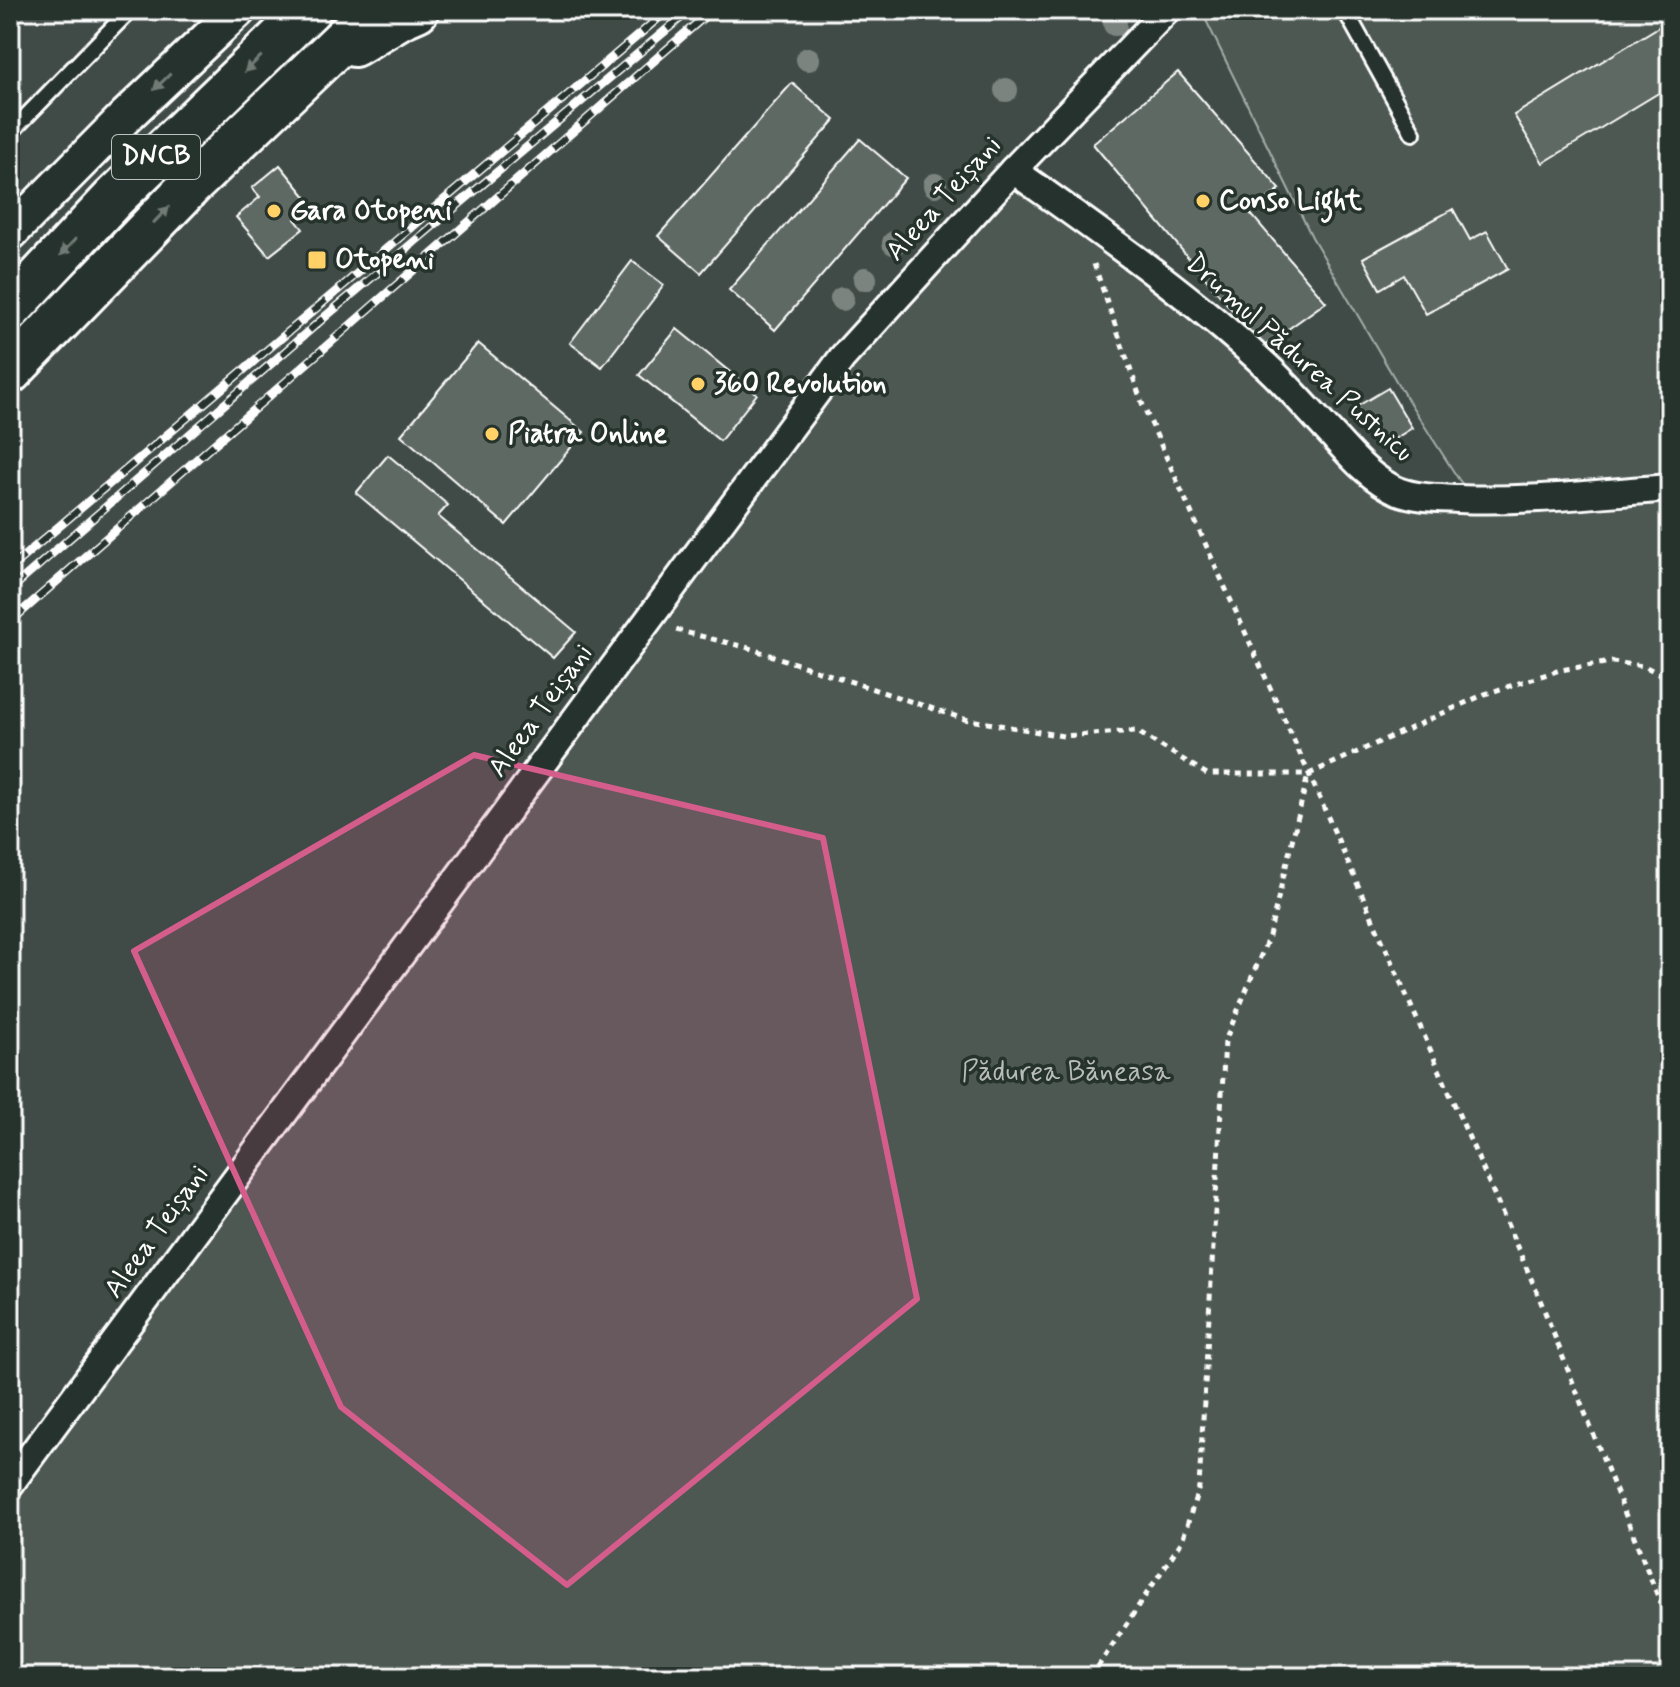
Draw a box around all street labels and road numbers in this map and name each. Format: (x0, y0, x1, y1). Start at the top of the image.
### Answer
street label: Aleea Teișani (878, 128, 1010, 270)
road number: DNCB (112, 135, 200, 179)
street label: Drumul Pădurea Pustnicu (1177, 245, 1421, 471)
street label: Aleea Teișani (480, 637, 602, 785)
street label: Aleea Teișani (96, 1158, 218, 1306)

